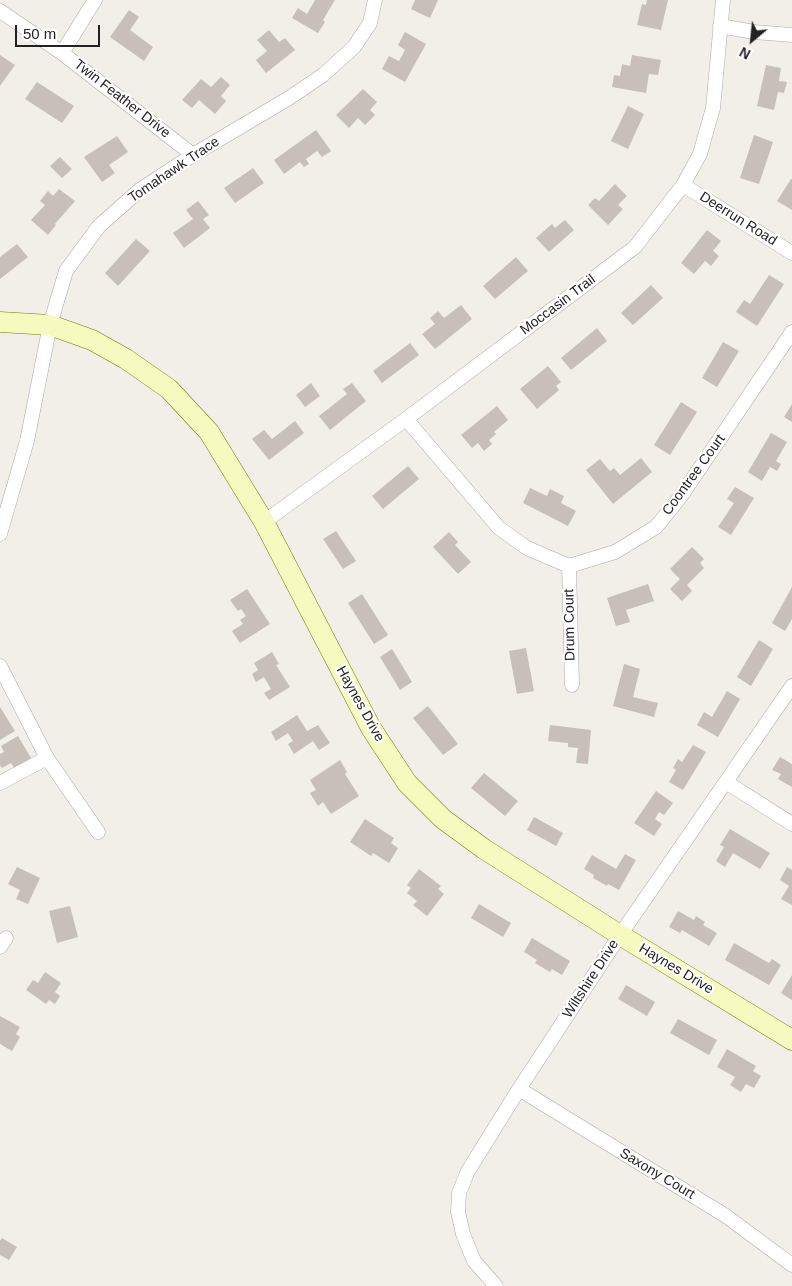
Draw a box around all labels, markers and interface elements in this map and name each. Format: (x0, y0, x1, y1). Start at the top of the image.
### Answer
scale bar (18, 15, 102, 47)
north arrow (727, 15, 777, 65)
text: 50 m (23, 25, 56, 42)
text: N (737, 44, 753, 63)
street label: Twin Feather Drive (71, 56, 173, 142)
street label: Tomahawk Trace (125, 133, 223, 207)
street label: Deerrun Road (696, 189, 780, 249)
street label: Moccasin Trail (517, 271, 599, 339)
street label: Coontree Court (659, 431, 729, 519)
street label: Drum Court (561, 589, 579, 661)
street label: Haynes Drive (332, 663, 388, 745)
street label: Wiltshire Drive (559, 937, 623, 1021)
street label: Haynes Drive (636, 940, 716, 998)
street label: Saxony Court (616, 1145, 698, 1203)

